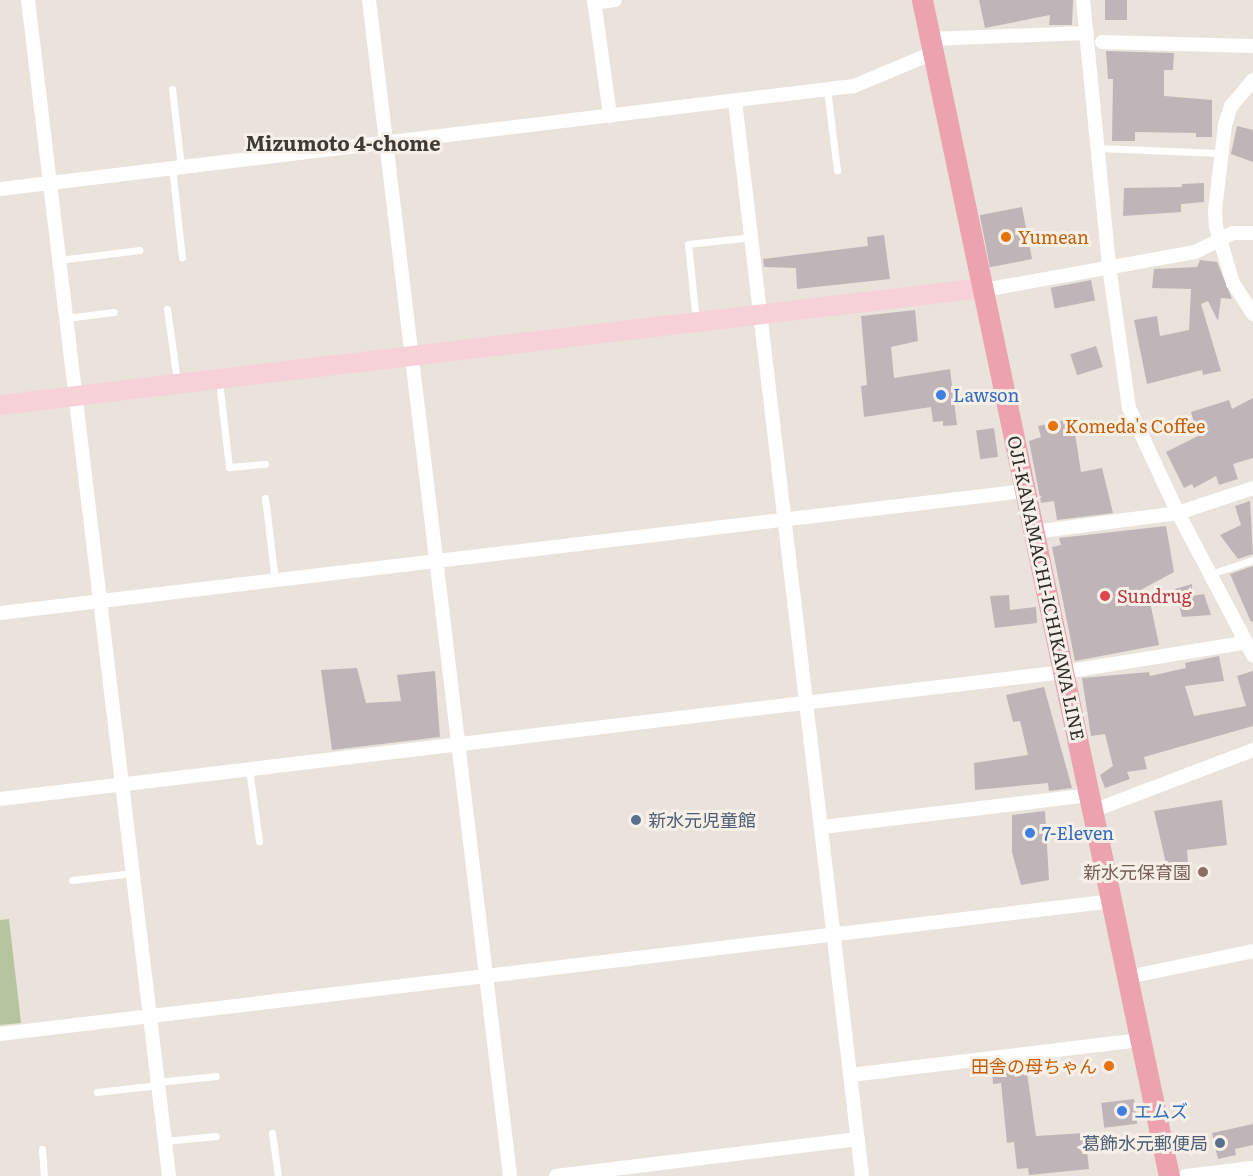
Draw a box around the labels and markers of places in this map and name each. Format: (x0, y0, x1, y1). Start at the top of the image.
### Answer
place label: Yumean (1018, 226, 1089, 248)
marker: Yumean (999, 230, 1013, 244)
place label: Lawson (953, 384, 1019, 406)
marker: Lawson (934, 388, 948, 402)
place label: Komeda's Coffee (1065, 415, 1205, 437)
marker: Komeda's Coffee (1046, 419, 1060, 433)
place label: Sundrug (1117, 585, 1192, 607)
marker: Sundrug (1098, 589, 1112, 603)
place label: 新水元児童館 (648, 809, 756, 831)
marker: 新水元児童館 (629, 813, 643, 827)
place label: 7-Eleven (1042, 822, 1114, 844)
marker: 7-Eleven (1023, 826, 1037, 840)
place label: 新水元保育園 (1083, 861, 1191, 883)
marker: 新水元保育園 (1196, 865, 1210, 879)
place label: 田舎の母ちゃん (971, 1055, 1097, 1077)
marker: 田舎の母ちゃん (1102, 1059, 1116, 1073)
place label: エムズ (1134, 1100, 1188, 1122)
marker: エムズ (1115, 1104, 1129, 1118)
place label: 葛飾水元郵便局 (1082, 1132, 1208, 1154)
marker: 葛飾水元郵便局 (1213, 1136, 1227, 1150)

